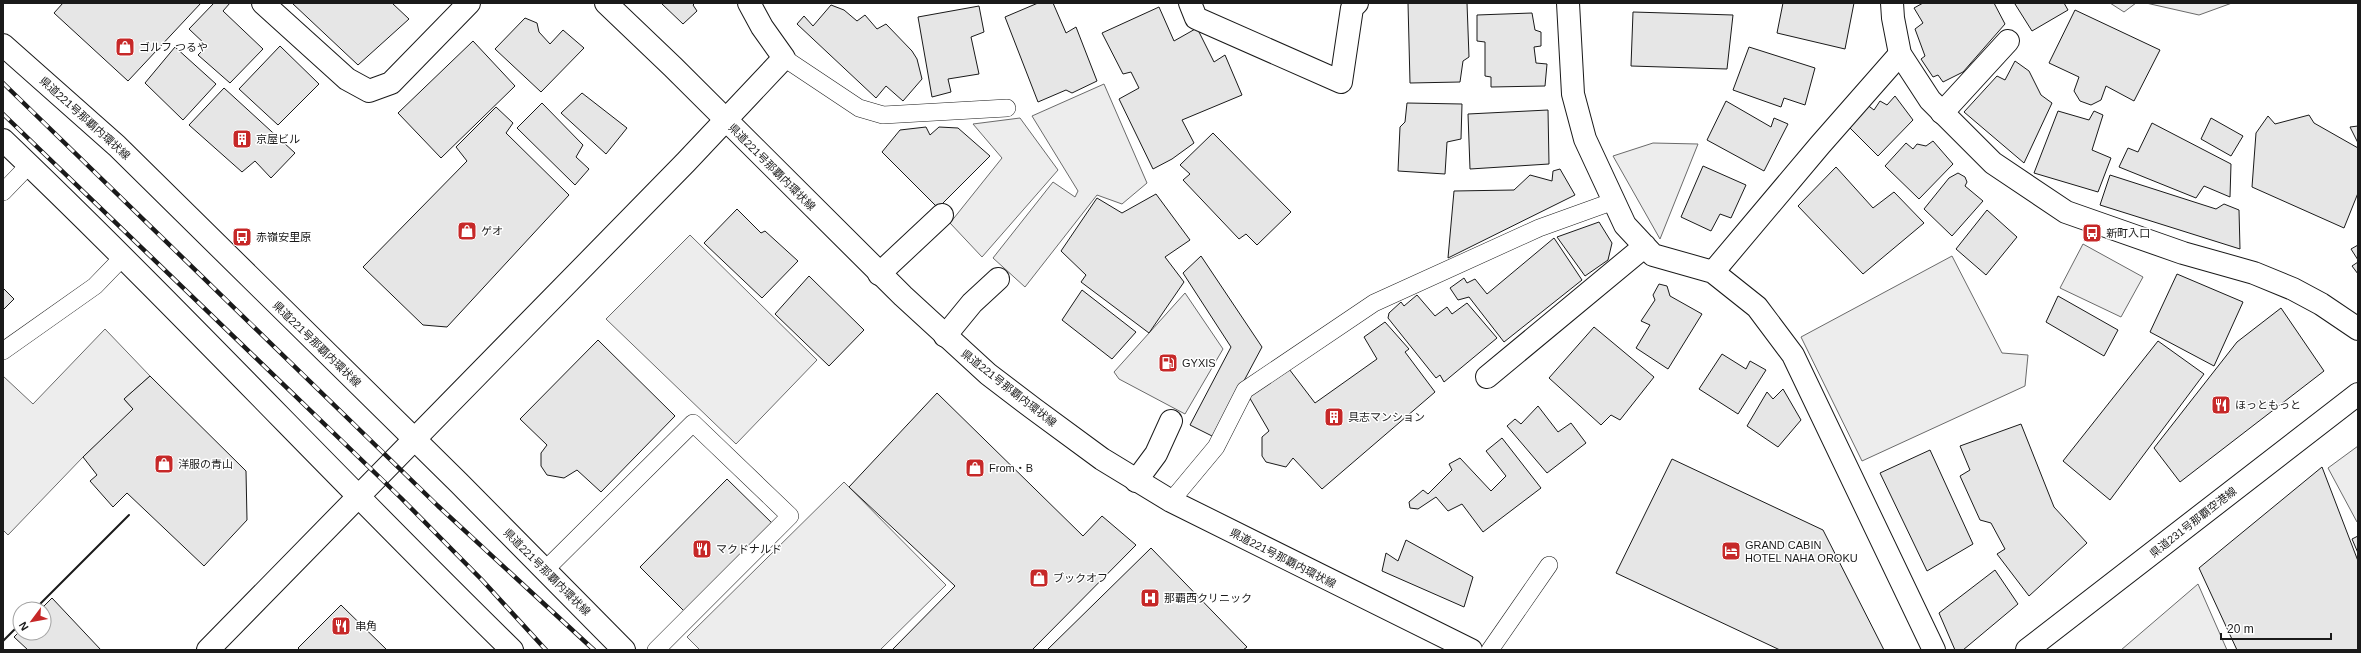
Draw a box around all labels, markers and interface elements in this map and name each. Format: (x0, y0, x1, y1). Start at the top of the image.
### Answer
shop icon: ゴルフ つるや (114, 36, 136, 58)
place label: ゴルフ つるや (139, 41, 208, 53)
street label: 県道221号那覇内環状線 (37, 74, 133, 162)
street label: 県道221号那覇内環状線 (726, 121, 818, 213)
building icon: 京屋ビル (231, 128, 253, 150)
place label: 京屋ビル (256, 133, 300, 145)
shop icon: ゲオ (456, 220, 478, 242)
bus stop icon: 新町入口 (2081, 222, 2103, 244)
place label: ゲオ (481, 225, 503, 237)
bus stop icon: 赤嶺安里原 (231, 226, 253, 248)
place label: 新町入口 (2106, 227, 2150, 239)
place label: 赤嶺安里原 (256, 231, 311, 243)
street label: 県道221号那覇内環状線 (271, 299, 363, 389)
street label: 県道221号那覇内環状線 (959, 347, 1059, 429)
fuel station icon: GYXIS (1157, 352, 1179, 374)
place label: GYXIS (1182, 357, 1216, 369)
restaurant icon: ほっともっと (2210, 394, 2232, 416)
place label: ほっともっと (2235, 399, 2301, 411)
building icon: 具志マンション (1323, 406, 1345, 428)
place label: 具志マンション (1348, 411, 1425, 423)
shop icon: 洋服の青山 (153, 453, 175, 475)
shop icon: From・B (964, 457, 986, 479)
place label: 洋服の青山 (178, 458, 233, 470)
place label: From・B (989, 462, 1033, 474)
street label: 県道231号那覇空港線 (2147, 485, 2239, 559)
street label: 県道221号那覇内環状線 (501, 526, 593, 618)
street label: 県道221号那覇内環状線 (1228, 526, 1338, 590)
restaurant icon: マクドナルド (691, 538, 713, 560)
place label: GRAND CABIN HOTEL NAHA OROKU (1745, 539, 1858, 564)
hotel icon: GRAND CABIN HOTEL NAHA OROKU (1720, 540, 1742, 562)
place label: マクドナルド (716, 543, 782, 555)
shop icon: ブックオフ (1028, 567, 1050, 589)
place label: ブックオフ (1053, 572, 1108, 584)
hospital icon: 那覇西クリニック (1139, 587, 1161, 609)
place label: 那覇西クリニック (1164, 592, 1252, 604)
north arrow (12, 601, 52, 641)
restaurant icon: 串角 (330, 615, 352, 637)
scale bar (2221, 615, 2331, 641)
text: N (16, 620, 31, 633)
place label: 串角 (355, 620, 377, 632)
text: 20 m (2227, 622, 2254, 636)

